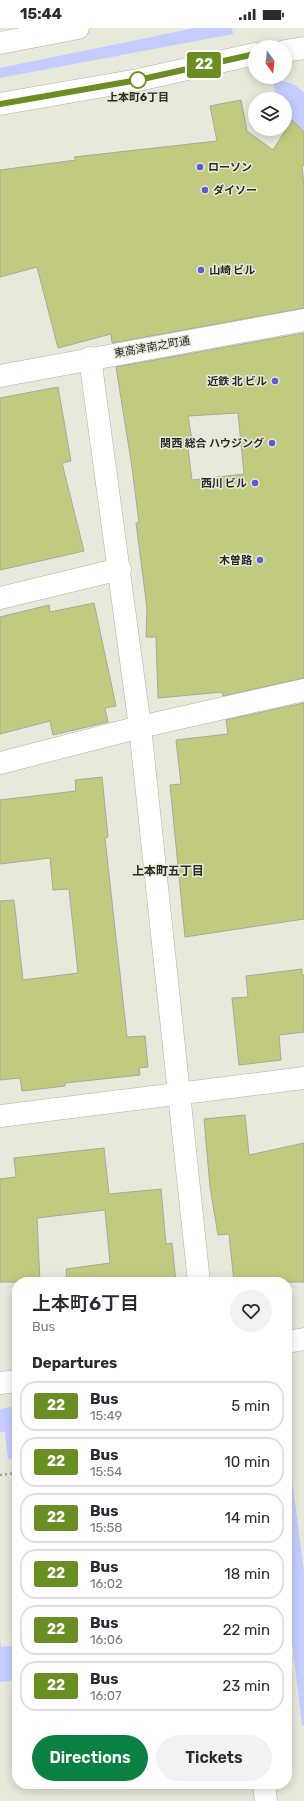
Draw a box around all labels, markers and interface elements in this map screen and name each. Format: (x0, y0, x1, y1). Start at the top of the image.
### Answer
text: 15:44 (20, 5, 62, 23)
north arrow (248, 40, 292, 84)
map controls (248, 40, 292, 136)
line badge: 22 (186, 52, 222, 78)
text: 22 (195, 56, 213, 73)
marker: 上本町6丁目 (129, 71, 147, 89)
place label: 上本町6丁目 (107, 91, 169, 104)
button: layers (248, 92, 292, 136)
place label: ローソン (208, 161, 252, 174)
marker: ローソン (195, 162, 205, 172)
place label: ダイソー (213, 184, 257, 197)
marker: ダイソー (200, 185, 210, 195)
place label: 山崎 ビル (209, 264, 255, 277)
marker: 山崎 ビル (196, 265, 206, 275)
street label: 東高津南之町通 (113, 334, 191, 360)
place label: 近鉄 北 ビル (207, 375, 267, 388)
marker: 近鉄 北 ビル (270, 376, 280, 386)
place label: 関西 総合 ハウジング (160, 437, 264, 450)
marker: 関西 総合 ハウジング (267, 438, 277, 448)
place label: 西川 ビル (201, 477, 247, 490)
marker: 西川 ビル (250, 478, 260, 488)
place label: 木曽路 (219, 554, 253, 567)
marker: 木曽路 (255, 555, 265, 565)
district label: 上本町五丁目 (132, 864, 204, 878)
button: heart (230, 1290, 272, 1332)
text: 上本町6丁目 (32, 1292, 139, 1315)
text: Bus (32, 1319, 55, 1334)
text: Departures (32, 1354, 117, 1372)
text: Bus (90, 1390, 118, 1408)
text: 22 (47, 1397, 65, 1414)
text: 5 min (231, 1397, 270, 1415)
text: 15:49 (90, 1408, 122, 1423)
text: Bus (90, 1446, 118, 1464)
text: 22 (47, 1453, 65, 1470)
text: 10 min (224, 1453, 270, 1471)
text: 15:54 (90, 1464, 122, 1479)
text: Bus (90, 1502, 118, 1520)
text: 22 (47, 1509, 65, 1526)
text: 14 min (225, 1509, 270, 1527)
text: 15:58 (90, 1520, 123, 1535)
text: Bus (90, 1558, 118, 1576)
text: 22 (47, 1565, 65, 1582)
text: 18 min (224, 1565, 270, 1583)
text: 16:02 (90, 1576, 123, 1591)
text: Bus (90, 1614, 118, 1632)
text: 22 (47, 1621, 65, 1638)
text: 22 min (223, 1621, 270, 1639)
text: 16:06 (90, 1632, 123, 1647)
text: Bus (90, 1670, 118, 1688)
text: 22 (47, 1677, 65, 1694)
text: 23 min (222, 1677, 270, 1695)
text: 16:07 (90, 1688, 122, 1703)
button: Directions (32, 1735, 148, 1781)
button: Tickets (156, 1735, 272, 1781)

